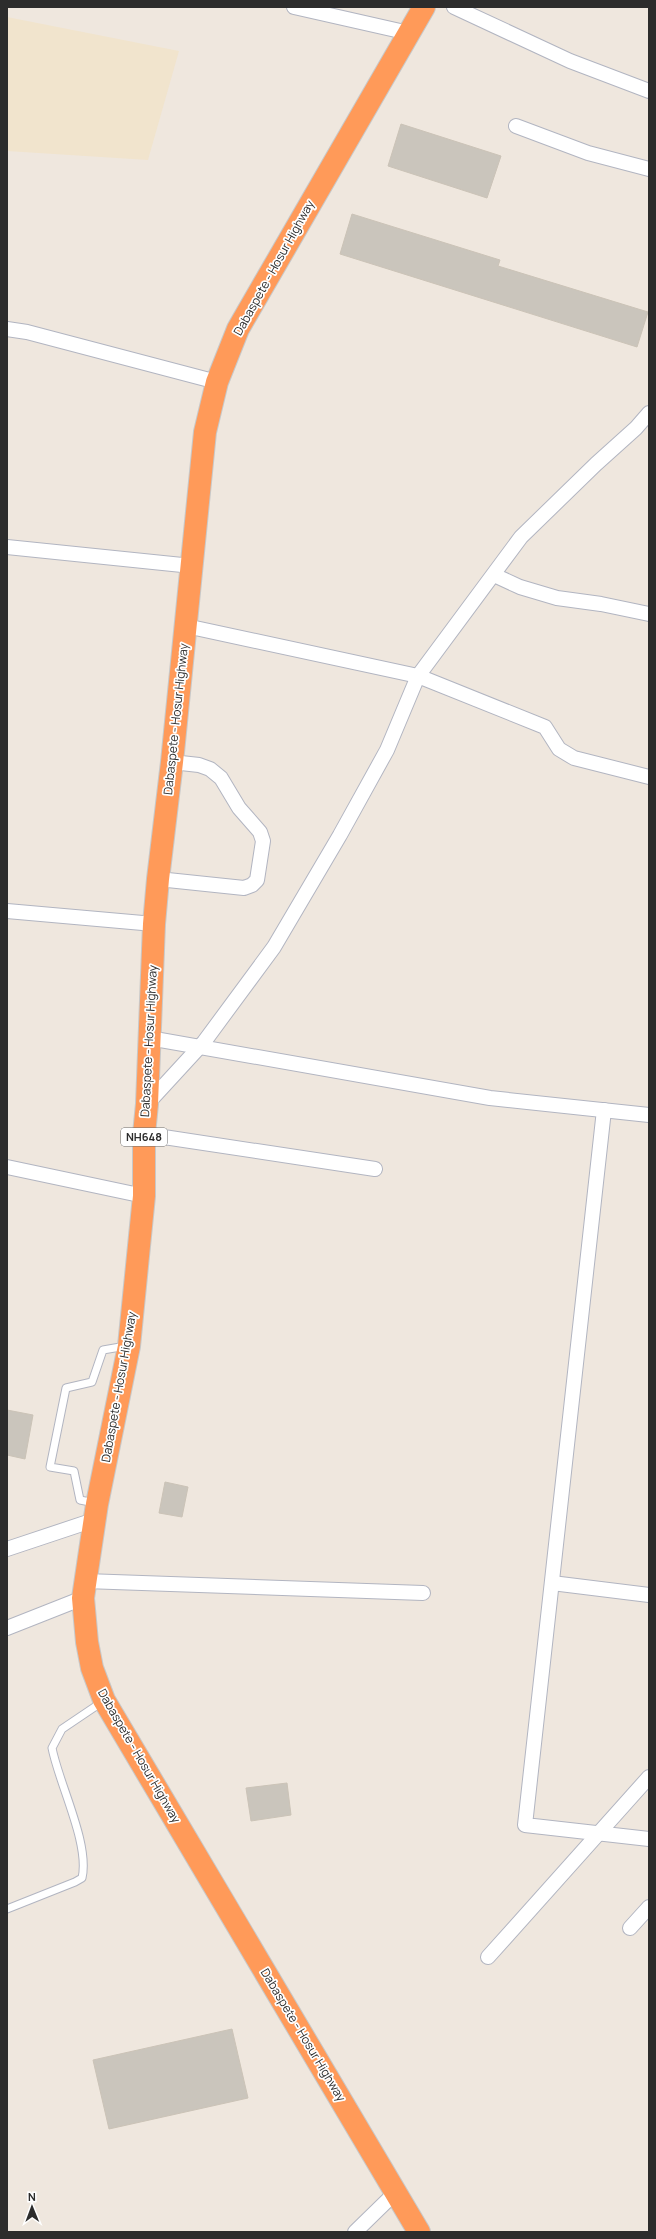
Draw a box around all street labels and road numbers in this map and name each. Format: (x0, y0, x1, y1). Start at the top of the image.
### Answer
street label: Dabaspete - Hosur Highway (229, 196, 318, 339)
street label: Dabaspete - Hosur Highway (159, 642, 192, 796)
street label: Dabaspete - Hosur Highway (136, 964, 161, 1118)
road number: NH648 (121, 1128, 167, 1146)
street label: Dabaspete - Hosur Highway (97, 1310, 140, 1463)
street label: Dabaspete - Hosur Highway (94, 1685, 185, 1827)
street label: Dabaspete - Hosur Highway (257, 1965, 350, 2105)

